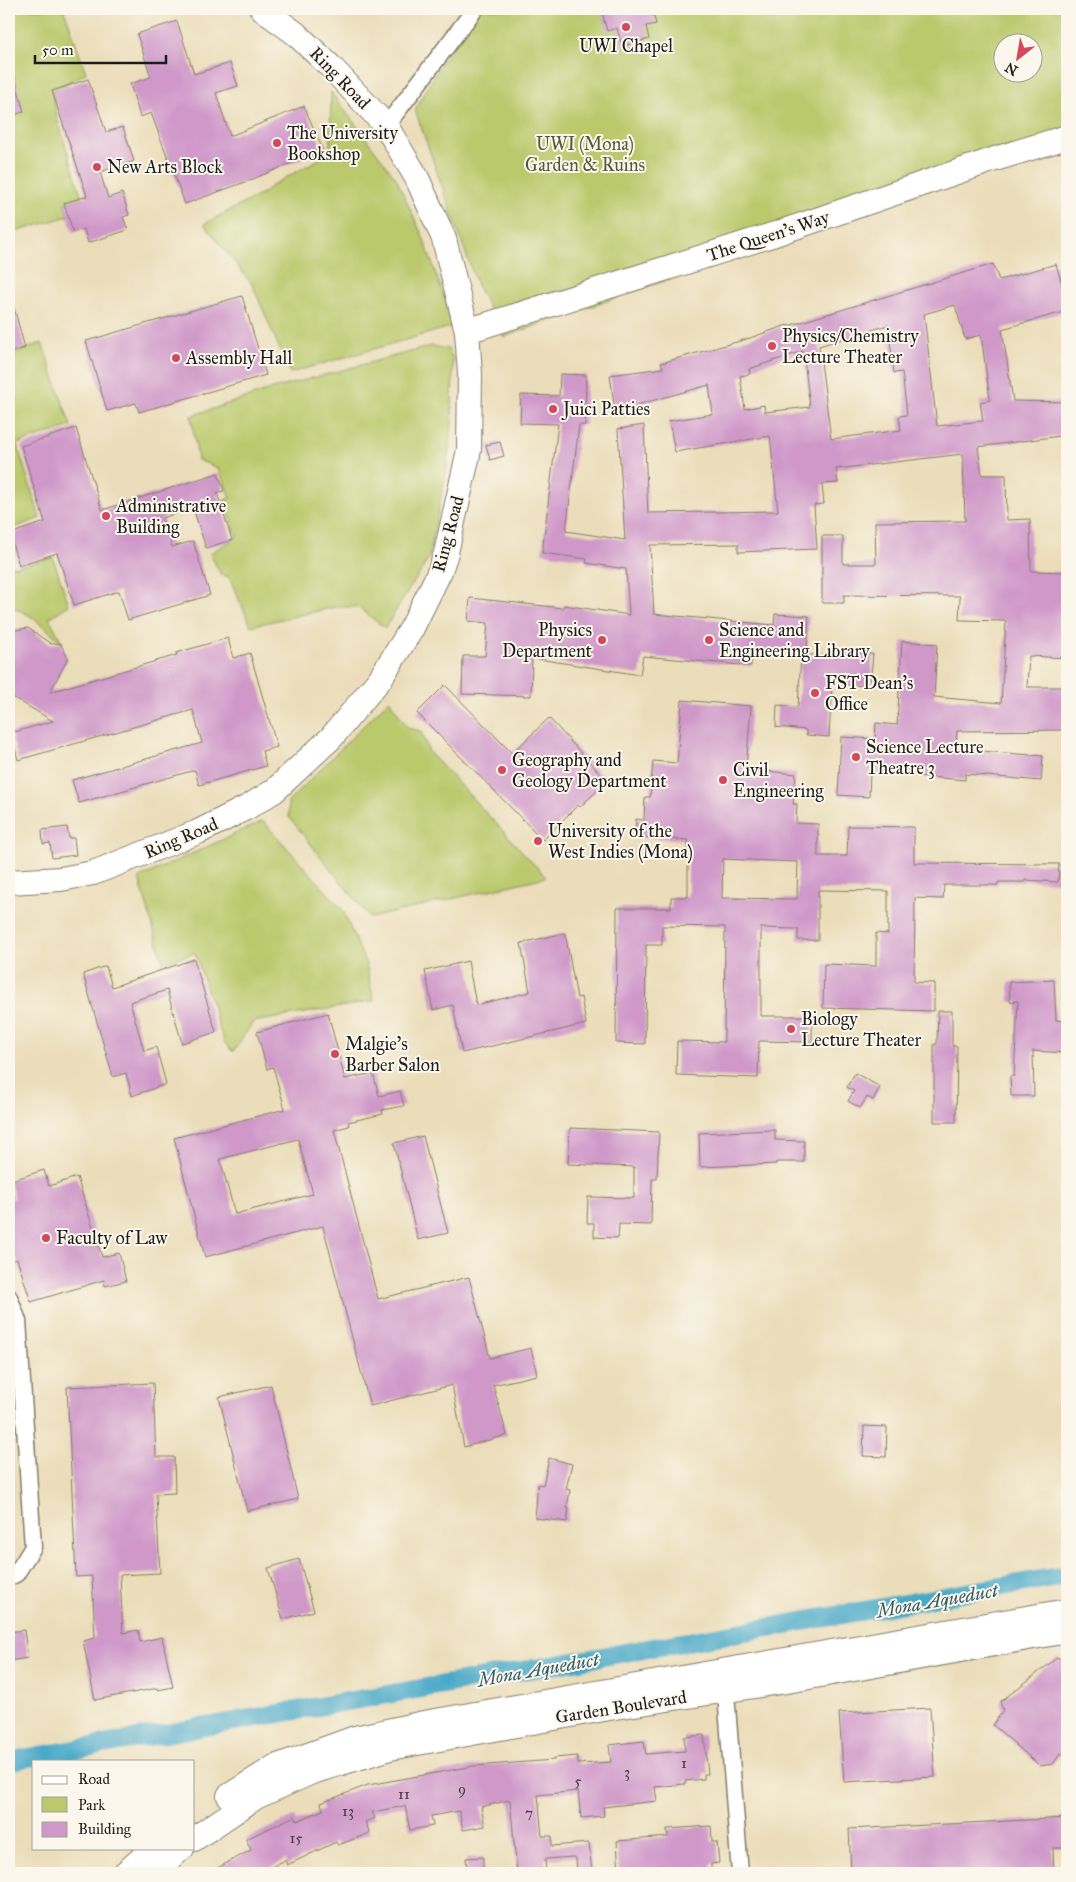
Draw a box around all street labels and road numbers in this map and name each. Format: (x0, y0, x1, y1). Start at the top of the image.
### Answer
street label: Ring Road (304, 42, 375, 114)
street label: The Queen's Way (704, 206, 833, 266)
street label: Ring Road (427, 493, 470, 575)
street label: Ring Road (141, 813, 222, 864)
street label: Garden Boulevard (554, 1686, 688, 1728)

